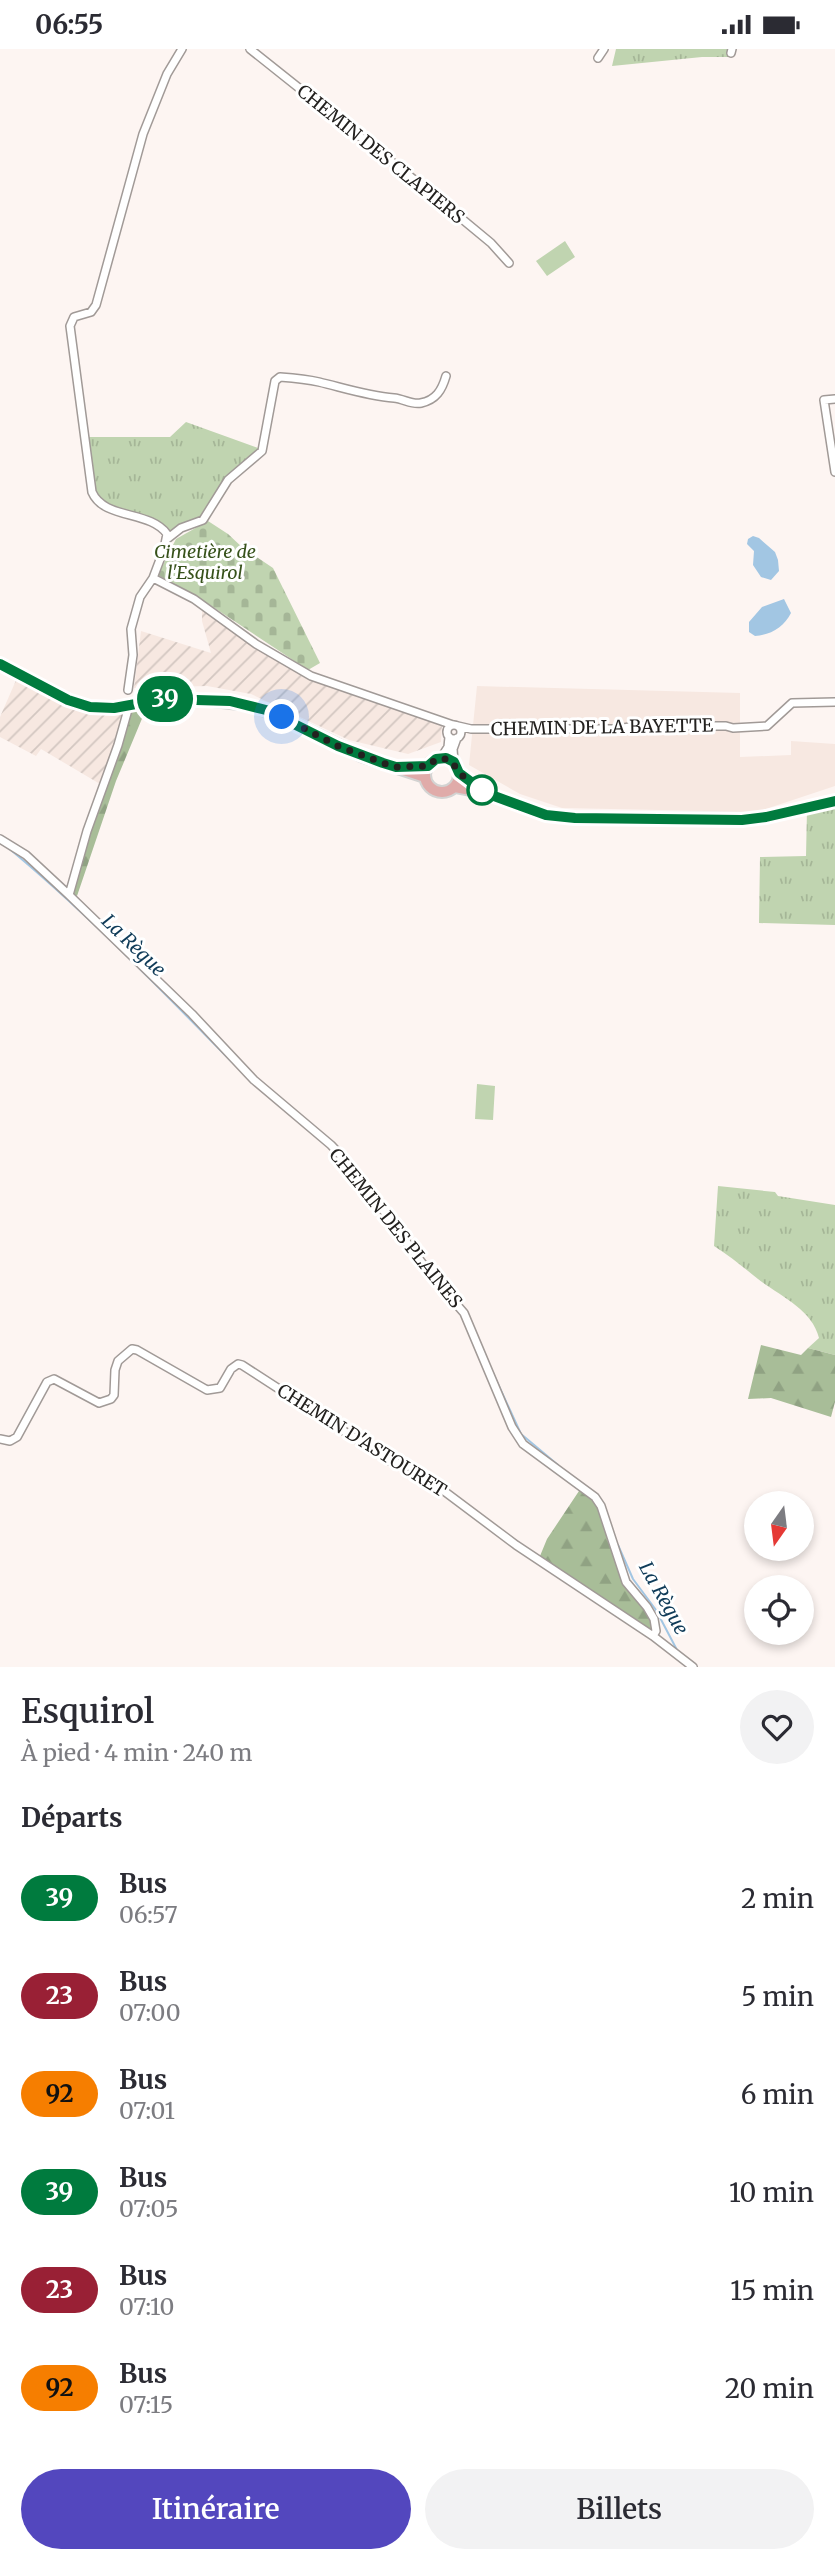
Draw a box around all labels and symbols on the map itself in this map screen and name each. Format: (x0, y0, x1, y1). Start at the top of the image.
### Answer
street label: CHEMIN DES CLAPIERS (293, 79, 470, 229)
park label: Cimetière de l'Esquirol (154, 540, 256, 584)
line badge: 39 (134, 676, 196, 722)
your location (264, 699, 299, 734)
street label: CHEMIN DE LA BAYETTE (491, 714, 714, 740)
unlabelled marker (467, 775, 497, 805)
water label: La Règue (97, 909, 171, 981)
street label: CHEMIN DES PLAINES (324, 1143, 468, 1313)
street label: CHEMIN D'ASTOURET (273, 1378, 451, 1502)
north arrow (744, 1491, 814, 1561)
water label: La Règue (634, 1557, 694, 1639)

